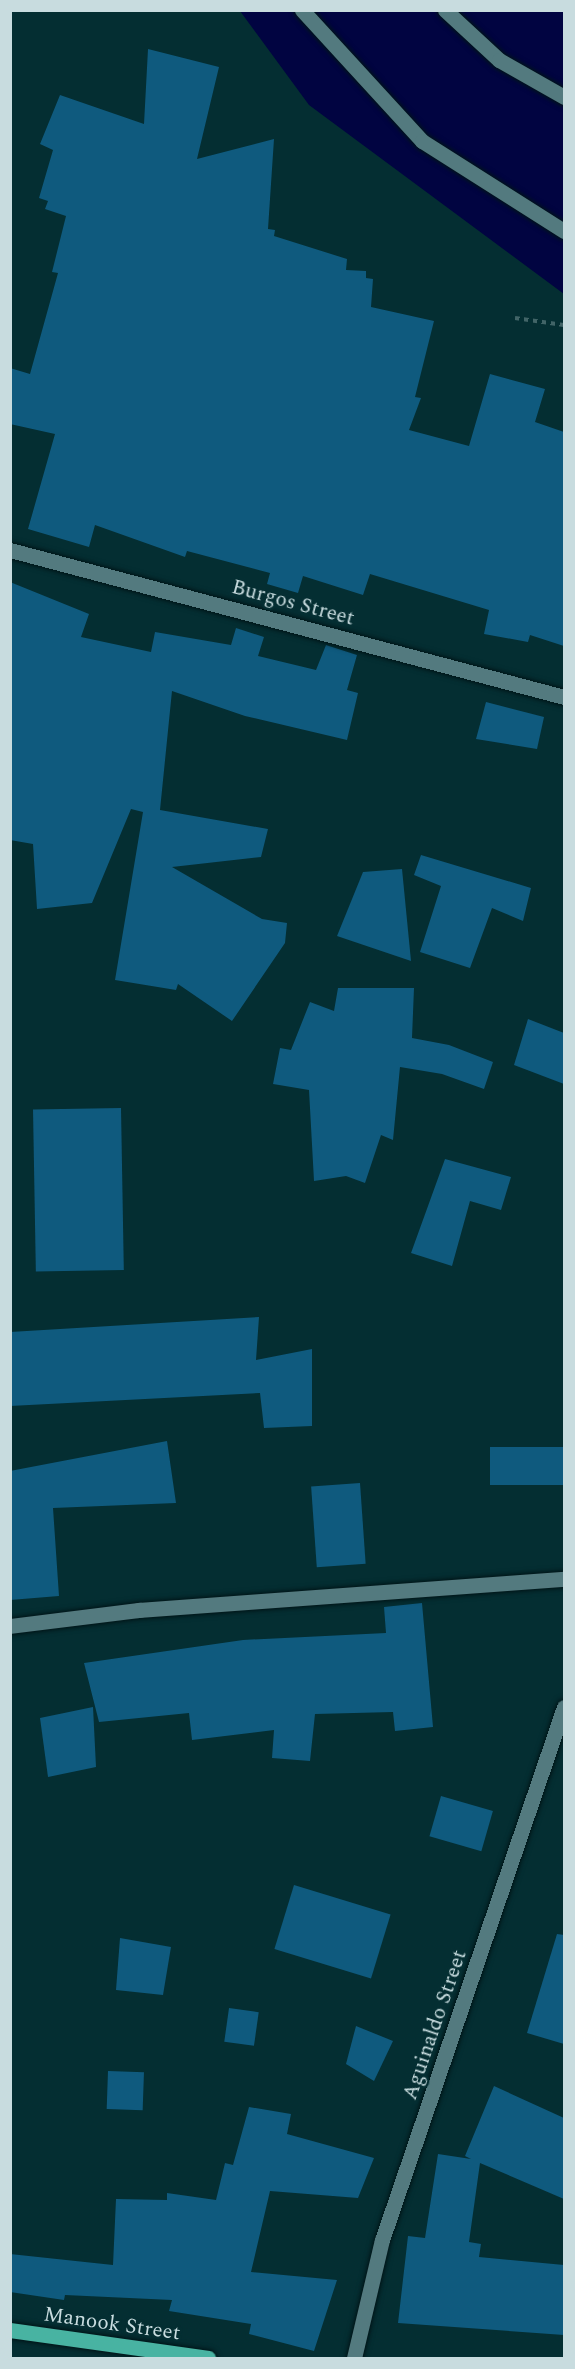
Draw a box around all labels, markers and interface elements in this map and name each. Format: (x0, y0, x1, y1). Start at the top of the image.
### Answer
street label: Burgos Street (229, 575, 357, 631)
street label: Aguinaldo Street (398, 1947, 472, 2103)
street label: Manook Street (42, 2302, 182, 2346)

